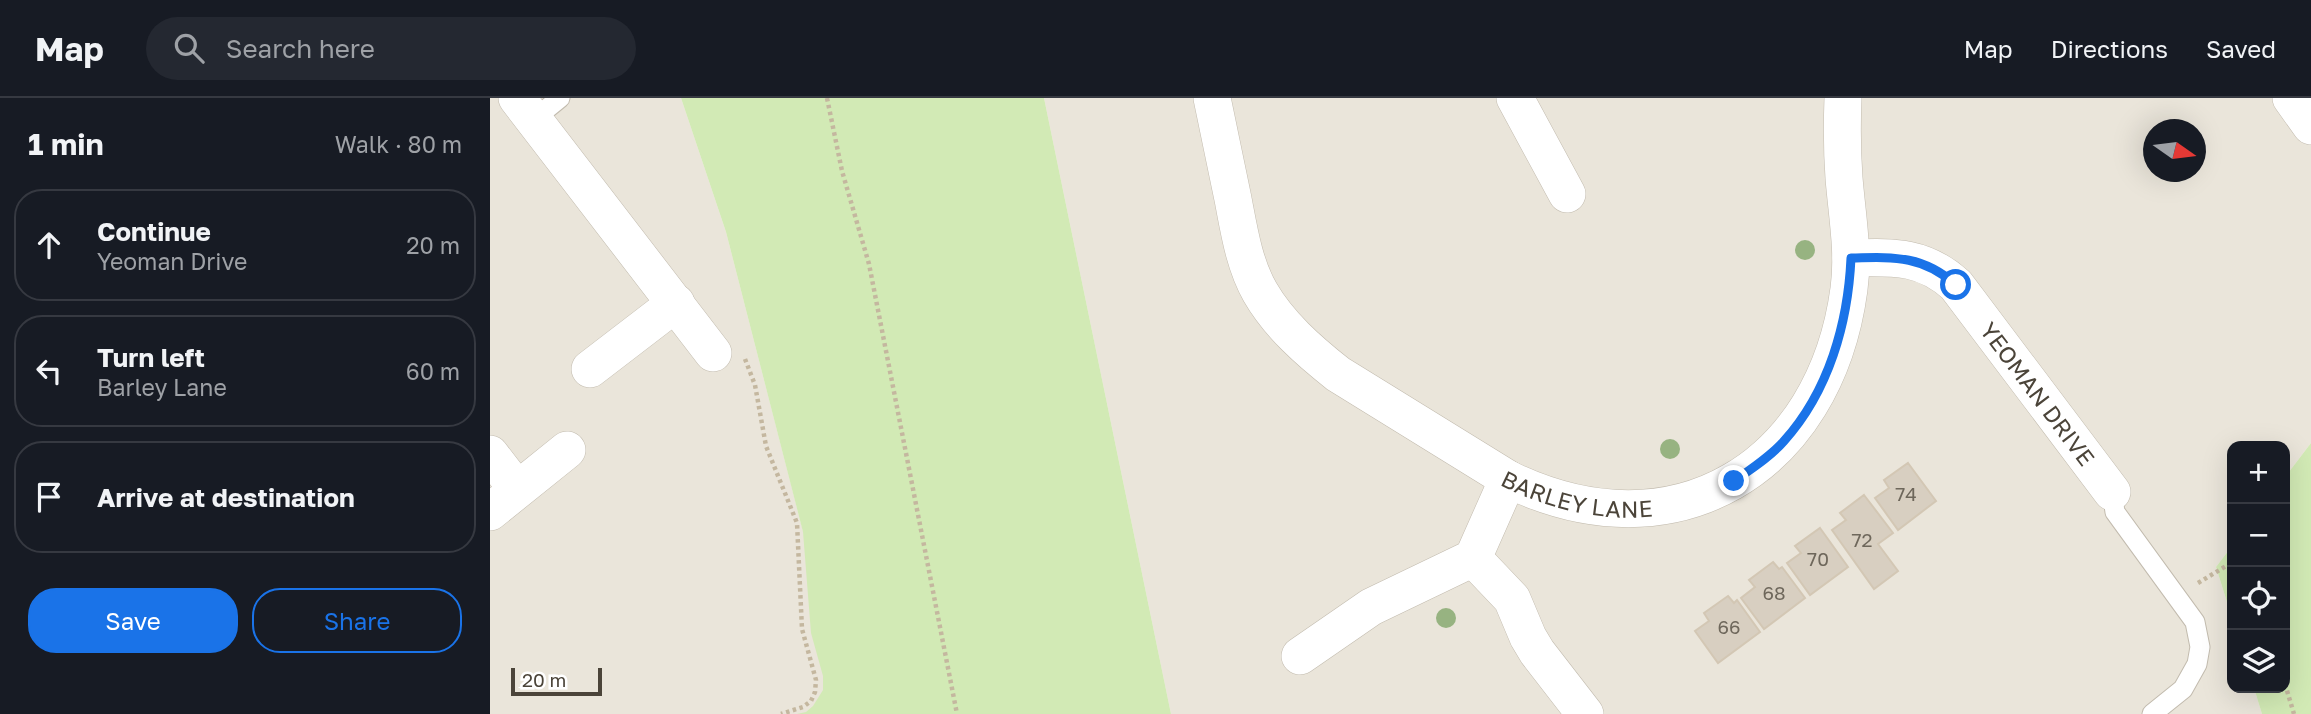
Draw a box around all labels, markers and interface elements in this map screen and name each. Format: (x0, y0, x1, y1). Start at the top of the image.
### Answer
search box (146, 17, 636, 80)
text: Map (35, 29, 104, 68)
icon: search (170, 29, 208, 67)
text: Search here (226, 33, 375, 64)
text: Map (1964, 34, 2013, 63)
text: Directions (2051, 34, 2168, 63)
text: Saved (2206, 34, 2276, 63)
north arrow (2143, 119, 2206, 182)
text: 1 min (28, 126, 104, 162)
text: Walk · 80 m (335, 130, 462, 158)
text: Continue (97, 216, 211, 247)
icon: ahead (30, 226, 68, 264)
text: 20 m (406, 231, 460, 259)
text: Yeoman Drive (97, 247, 247, 275)
route start (1940, 269, 1971, 300)
street label: YEOMAN DRIVE (1975, 316, 2101, 471)
text: Turn left (97, 342, 205, 373)
icon: left (30, 352, 68, 390)
text: 60 m (406, 357, 460, 385)
text: Barley Lane (97, 373, 227, 401)
map controls (2227, 441, 2290, 693)
button: + (2227, 441, 2290, 504)
street label: BARLEY LANE (1497, 464, 1654, 523)
route end (1718, 465, 1749, 496)
icon: arrive (30, 478, 68, 516)
text: Arrive at destination (97, 482, 355, 513)
house number: 74 (1895, 482, 1917, 505)
button: − (2227, 504, 2290, 567)
house number: 72 (1851, 528, 1873, 551)
house number: 70 (1807, 547, 1829, 570)
button: locate (2227, 567, 2290, 630)
house number: 68 (1762, 581, 1786, 604)
button: Save (28, 588, 238, 653)
button: Share (252, 588, 462, 653)
house number: 66 (1718, 615, 1741, 638)
button: layers (2227, 630, 2290, 693)
scale bar (511, 665, 602, 697)
text: 20 m (522, 668, 566, 691)

